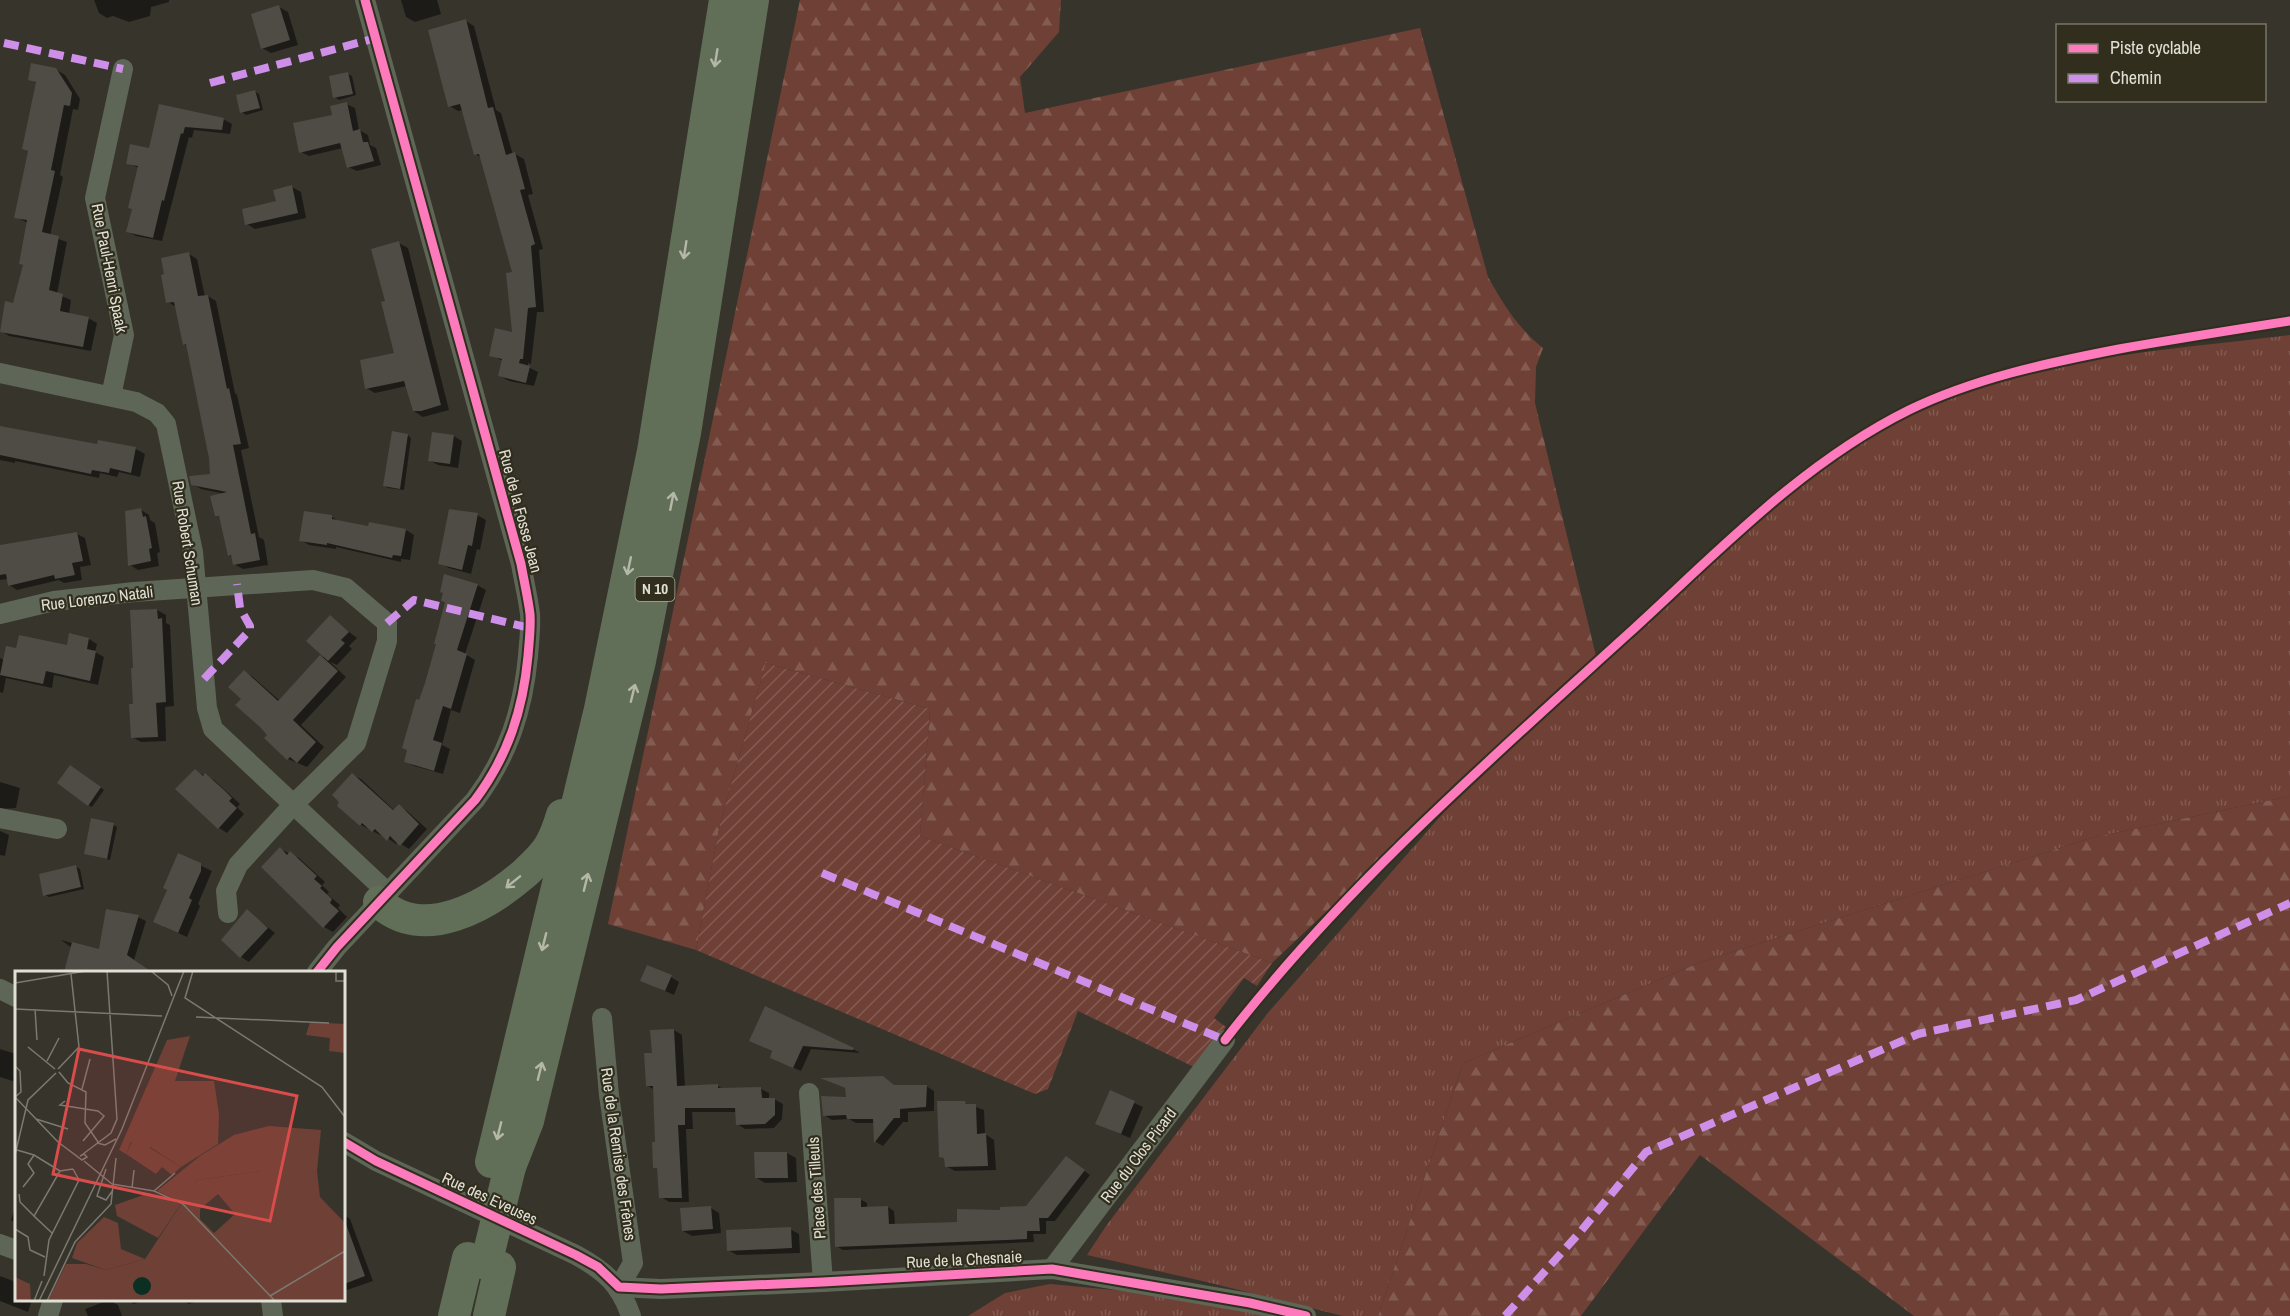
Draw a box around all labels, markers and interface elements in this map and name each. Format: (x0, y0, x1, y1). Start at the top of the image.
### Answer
legend (2056, 24, 2266, 102)
text: Piste cyclable (2110, 35, 2201, 60)
one-way arrow (710, 47, 721, 67)
text: Chemin (2110, 65, 2162, 90)
street label: Rue Paul-Henri Spaak (87, 201, 133, 335)
one-way arrow (680, 240, 691, 260)
street label: Rue de la Fosse Jean (494, 447, 548, 575)
street label: Rue Robert Schuman (167, 479, 209, 607)
one-way arrow (667, 492, 678, 512)
one-way arrow (623, 556, 634, 576)
road number: N 10 (636, 577, 674, 601)
street label: Rue Lorenzo Natali (40, 580, 154, 616)
one-way arrow (627, 683, 639, 702)
one-way arrow (581, 873, 593, 892)
one-way arrow (506, 875, 522, 888)
one-way arrow (538, 932, 550, 951)
inset map (15, 971, 345, 1301)
one-way arrow (535, 1062, 547, 1081)
street label: Rue de la Remise des Frênes (596, 1066, 642, 1242)
street label: Rue du Clos Picard (1095, 1103, 1181, 1207)
one-way arrow (492, 1122, 504, 1141)
street label: Place des Tilleuls (801, 1136, 831, 1240)
street label: Rue des Eveuses (439, 1166, 541, 1230)
street label: Rue de la Chesnaie (906, 1245, 1022, 1273)

